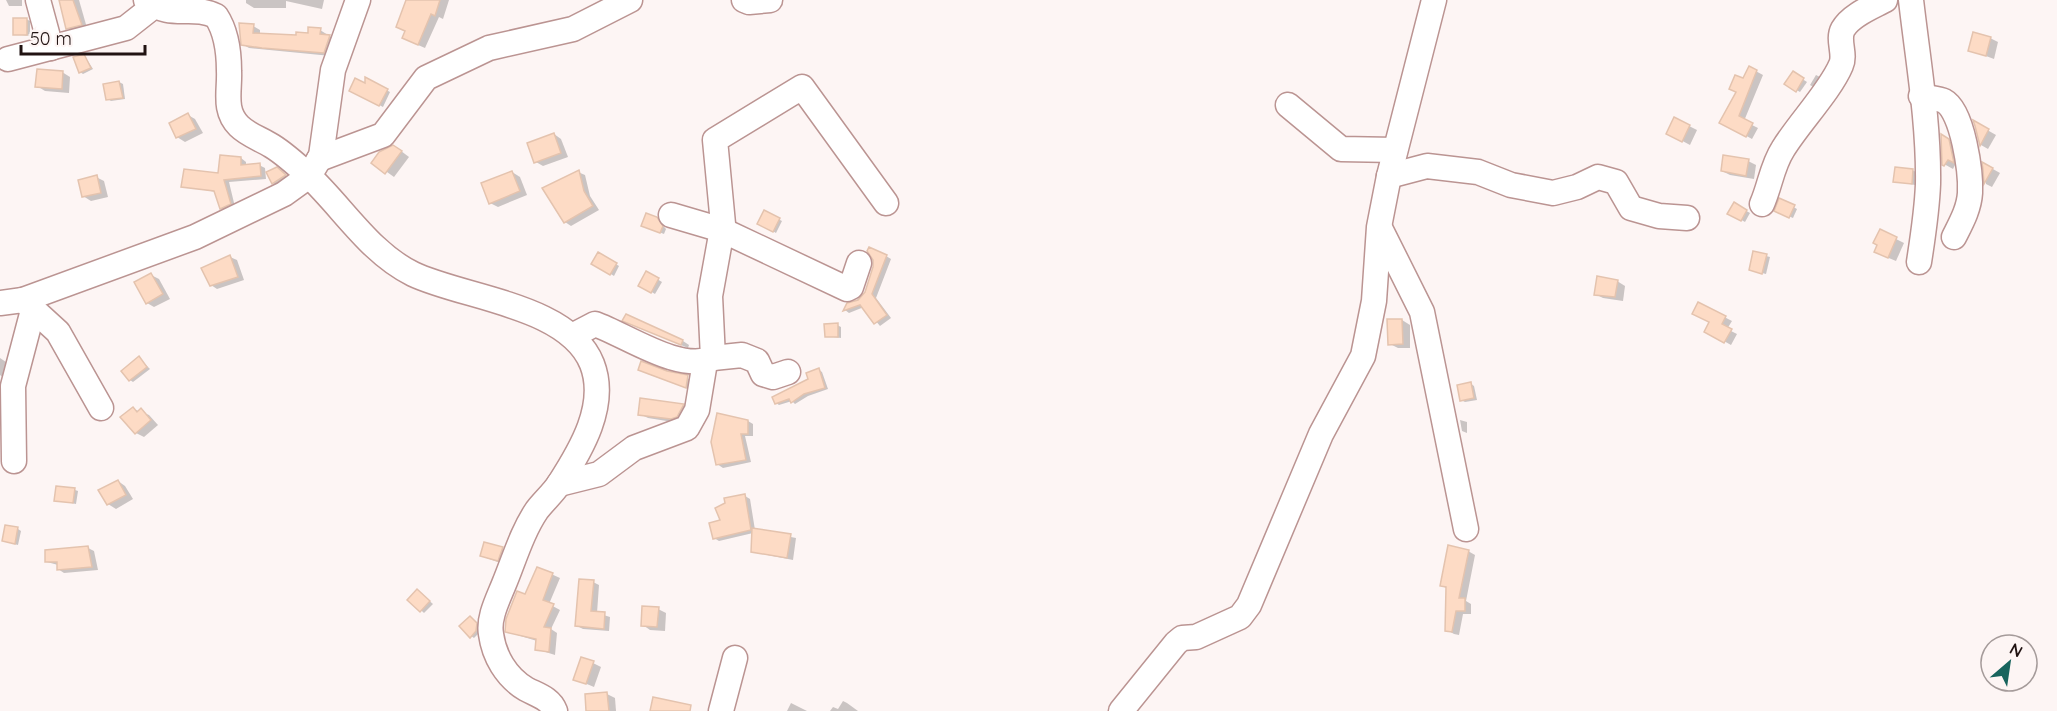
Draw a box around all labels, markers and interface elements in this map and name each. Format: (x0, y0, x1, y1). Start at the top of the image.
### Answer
scale bar (21, 18, 146, 56)
text: 50 m (30, 27, 72, 50)
north arrow (1979, 633, 2039, 693)
text: N (2006, 638, 2026, 661)

